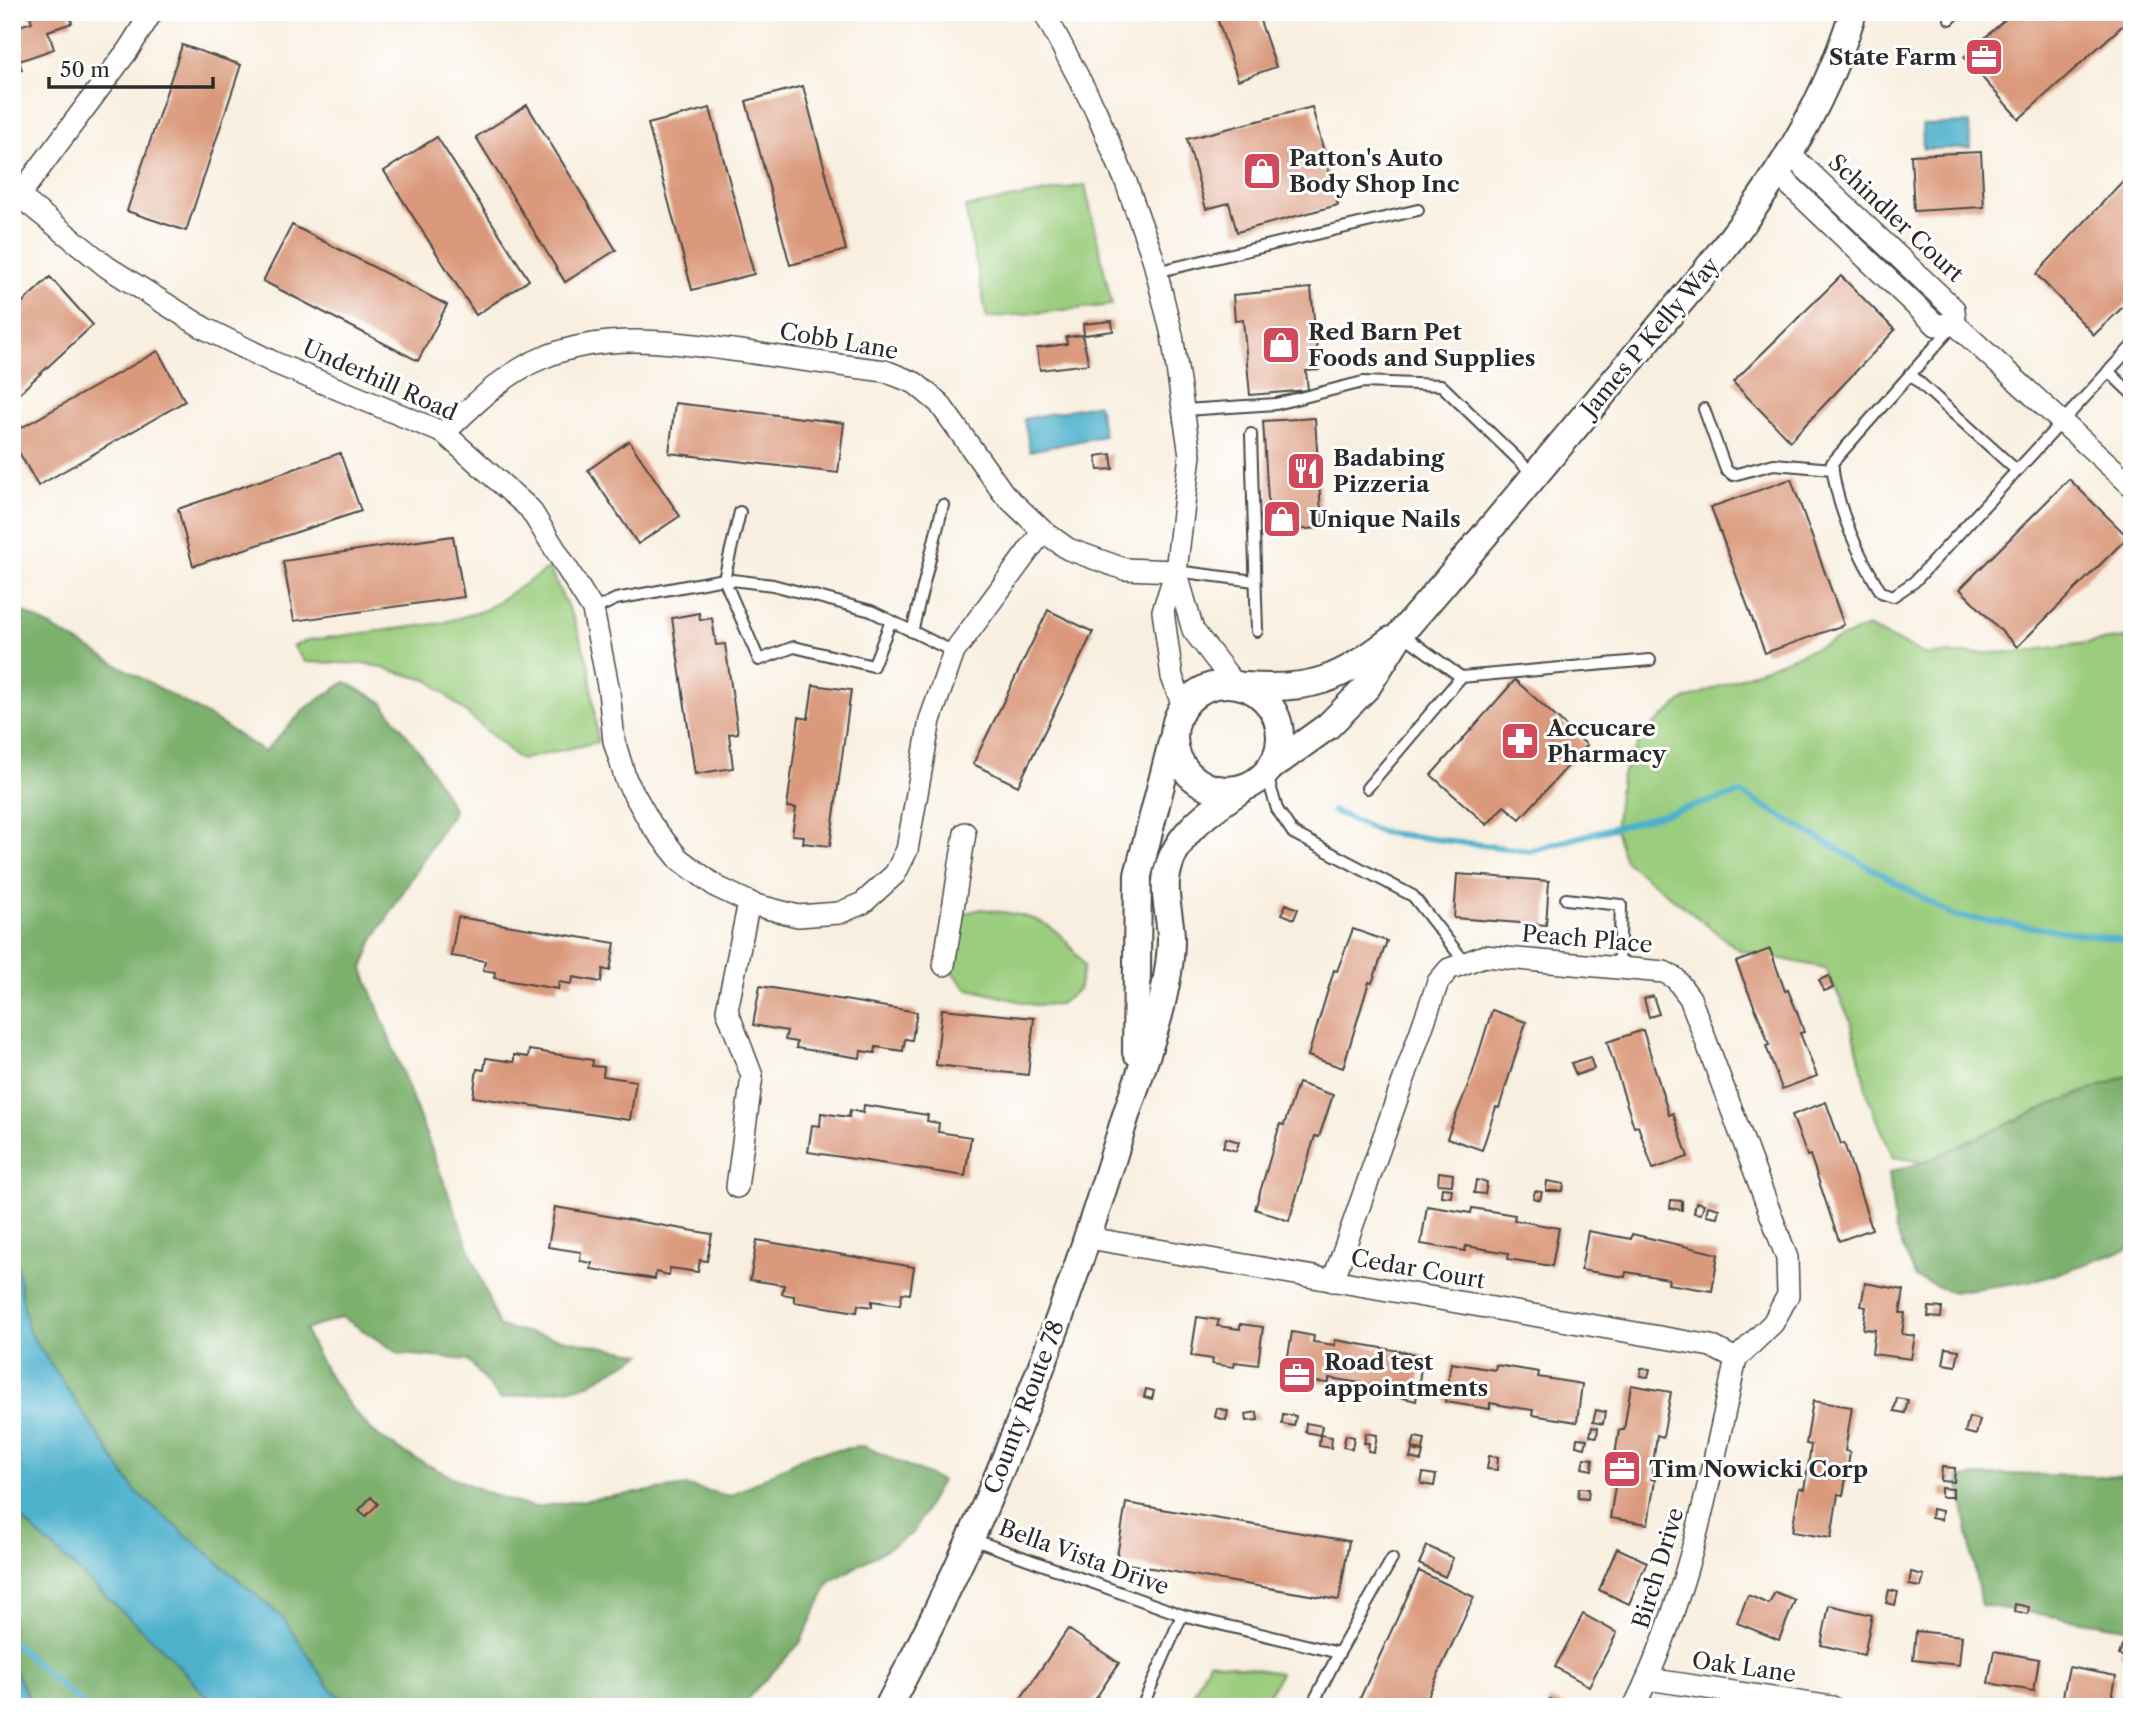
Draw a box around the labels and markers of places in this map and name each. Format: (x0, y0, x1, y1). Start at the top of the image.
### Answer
office icon: State Farm (1963, 36, 2005, 78)
place label: State Farm (1829, 43, 1957, 71)
place label: Patton's Auto Body Shop Inc (1289, 144, 1460, 198)
shop icon: Patton's Auto Body Shop Inc (1241, 150, 1283, 192)
place label: Red Barn Pet Foods and Supplies (1308, 318, 1535, 372)
shop icon: Red Barn Pet Foods and Supplies (1260, 324, 1302, 366)
place label: Badabing Pizzeria (1333, 444, 1445, 498)
restaurant icon: Badabing Pizzeria (1285, 450, 1327, 492)
shop icon: Unique Nails (1261, 498, 1303, 540)
place label: Unique Nails (1309, 505, 1461, 533)
place label: Accucare Pharmacy (1546, 714, 1667, 768)
pharmacy icon: Accucare Pharmacy (1499, 720, 1541, 762)
place label: Road test appointments (1324, 1348, 1488, 1402)
office icon: Road test appointments (1276, 1354, 1318, 1396)
office icon: Tim Nowicki Corp (1601, 1448, 1643, 1490)
place label: Tim Nowicki Corp (1649, 1455, 1868, 1483)

